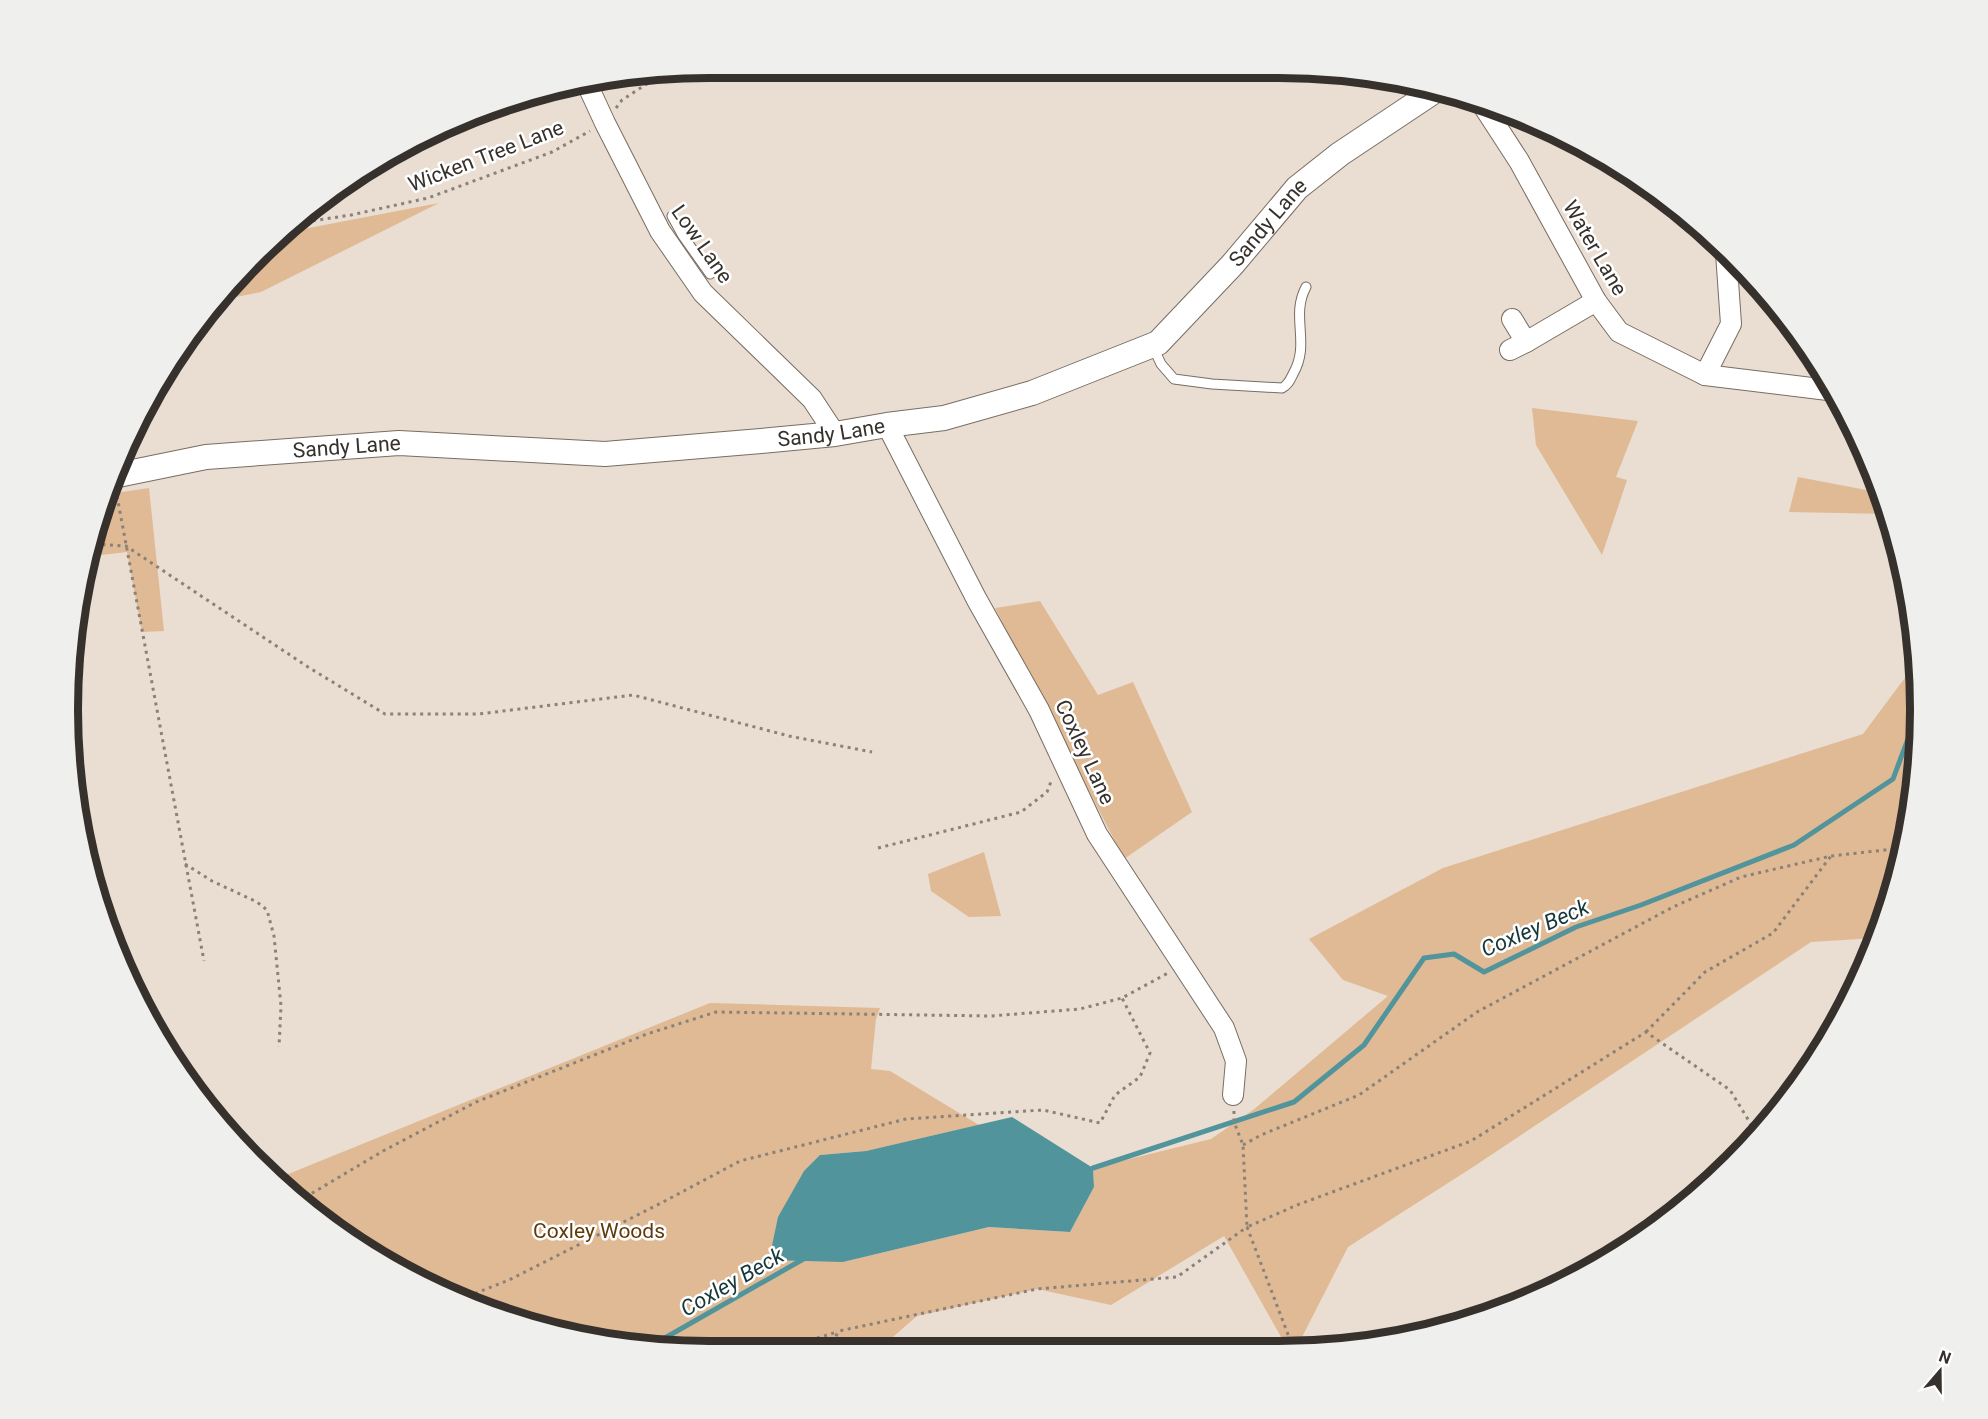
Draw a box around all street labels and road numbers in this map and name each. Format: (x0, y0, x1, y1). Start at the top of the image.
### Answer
street label: Wicken Tree Lane (405, 115, 567, 197)
street label: Sandy Lane (1224, 173, 1311, 271)
street label: Water Lane (1558, 196, 1632, 300)
street label: Low Lane (666, 200, 738, 288)
street label: Sandy Lane (777, 414, 887, 451)
street label: Sandy Lane (292, 431, 401, 463)
street label: Coxley Lane (1050, 696, 1120, 808)

